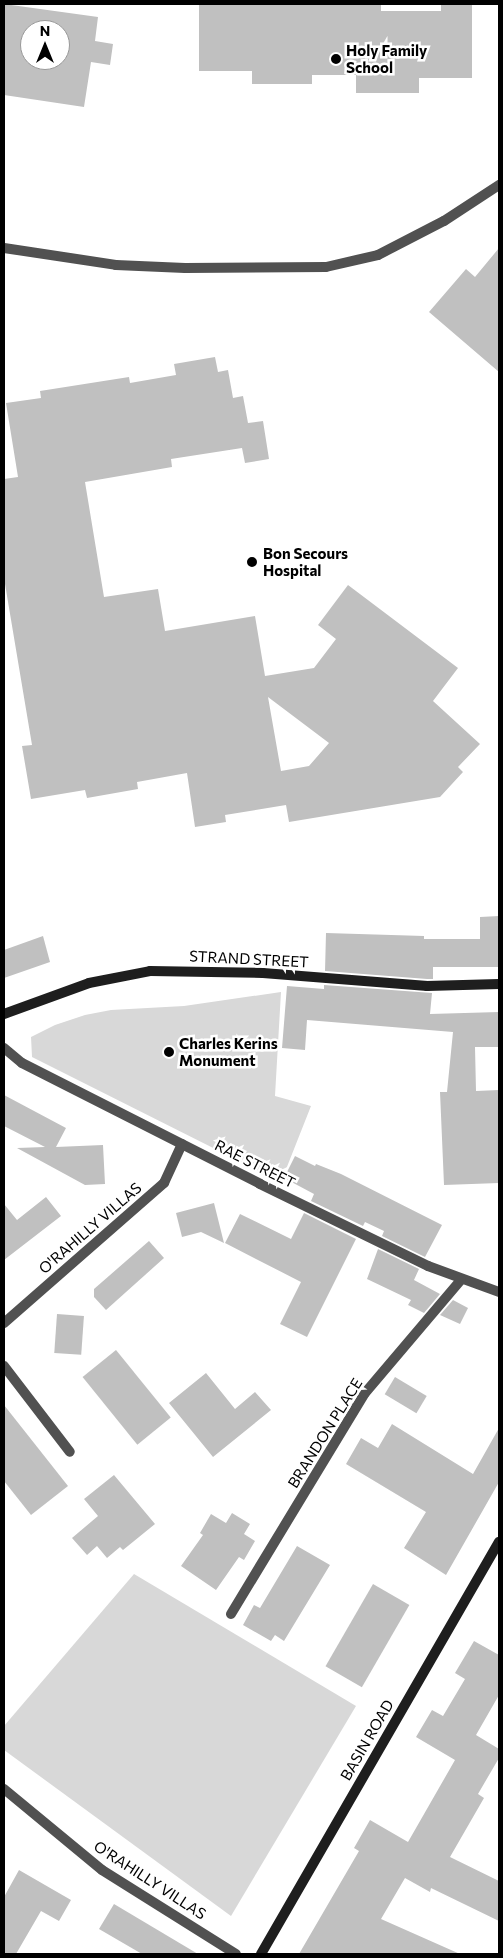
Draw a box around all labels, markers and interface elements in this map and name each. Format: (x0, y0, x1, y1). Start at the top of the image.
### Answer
north arrow (20, 20, 70, 70)
text: N (40, 22, 50, 39)
place label: Holy Family School (346, 41, 427, 76)
marker: Holy Family School (330, 53, 342, 65)
place label: Bon Secours Hospital (263, 544, 348, 579)
marker: Bon Secours Hospital (245, 555, 259, 569)
street label: STRAND STREET (189, 947, 309, 971)
place label: Charles Kerins Monument (179, 1034, 278, 1069)
marker: Charles Kerins Monument (163, 1046, 175, 1058)
street label: RAE STREET (212, 1136, 298, 1192)
street label: O'RAHILLY VILLAS (35, 1179, 145, 1277)
street label: BRANDON PLACE (284, 1375, 366, 1491)
street label: BASIN ROAD (337, 1696, 397, 1784)
street label: O'RAHILLY VILLAS (91, 1837, 209, 1923)

